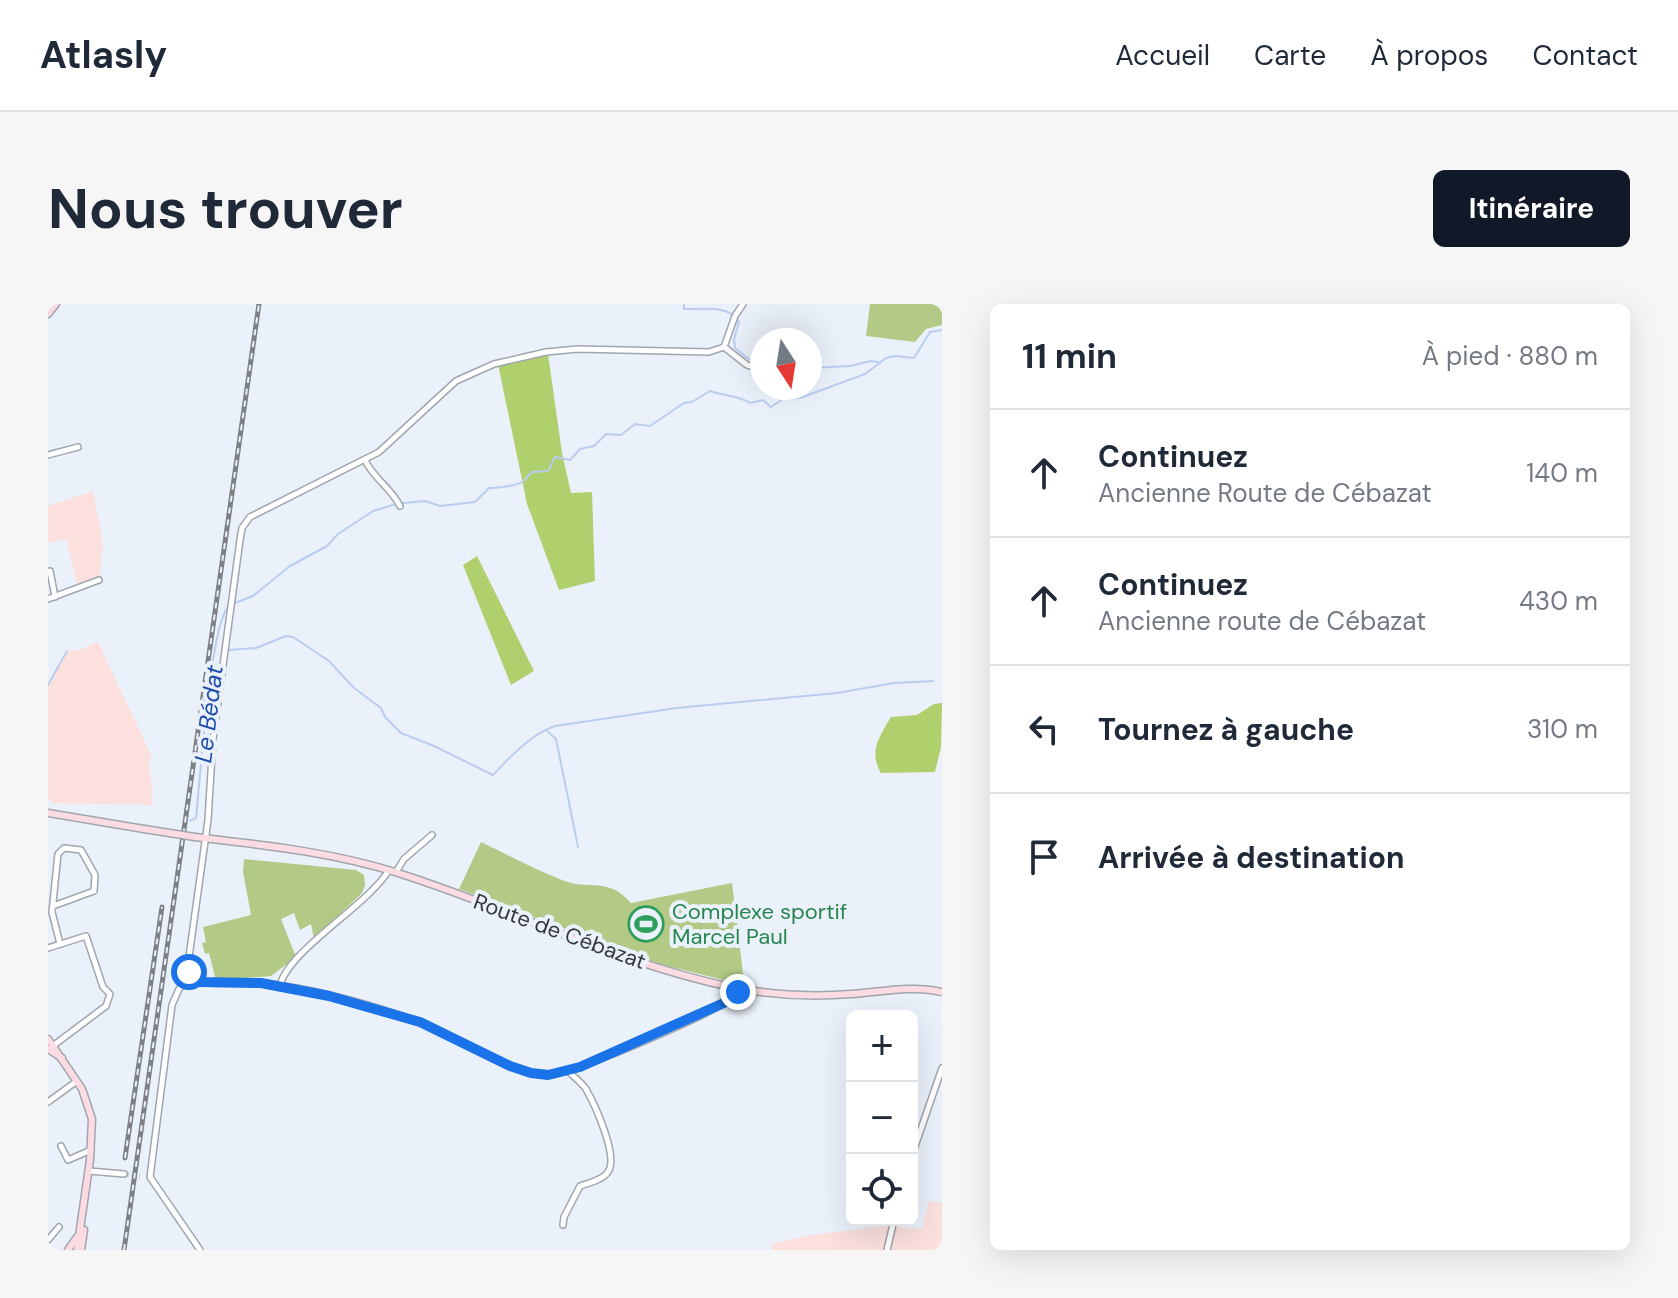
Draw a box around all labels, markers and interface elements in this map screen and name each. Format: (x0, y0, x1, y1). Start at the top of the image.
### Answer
text: Atlasly (40, 30, 167, 80)
text: Accueil (1115, 37, 1210, 74)
text: Carte (1254, 37, 1326, 74)
text: À propos (1370, 37, 1488, 74)
text: Contact (1532, 37, 1638, 74)
button: Itinéraire (1433, 170, 1630, 247)
text: Nous trouver (48, 172, 403, 245)
north arrow (750, 328, 822, 400)
text: 11 min (1022, 334, 1117, 379)
text: À pied · 880 m (1422, 339, 1598, 373)
text: Continuez (1098, 437, 1248, 476)
icon: ahead (1022, 451, 1066, 495)
text: 140 m (1526, 456, 1598, 490)
text: Ancienne Route de Cébazat (1098, 476, 1432, 510)
text: Continuez (1098, 565, 1248, 604)
icon: ahead (1022, 579, 1066, 623)
text: 430 m (1519, 584, 1598, 618)
text: Ancienne route de Cébazat (1098, 604, 1426, 638)
water label: Le Bédat (187, 663, 230, 765)
icon: left (1022, 707, 1066, 751)
text: Tournez à gauche (1098, 710, 1354, 749)
text: 310 m (1527, 712, 1598, 746)
icon: arrive (1022, 835, 1066, 879)
text: Arrivée à destination (1098, 838, 1404, 877)
street label: Route de Cébazat (470, 887, 650, 976)
place label: Complexe sportif Marcel Paul (672, 897, 847, 951)
sports icon: Complexe sportif Marcel Paul (627, 905, 665, 943)
route start (171, 954, 207, 990)
route end (720, 974, 756, 1010)
map controls (846, 1010, 918, 1226)
button: + (846, 1010, 918, 1082)
button: − (846, 1082, 918, 1154)
button: locate (846, 1154, 918, 1226)

